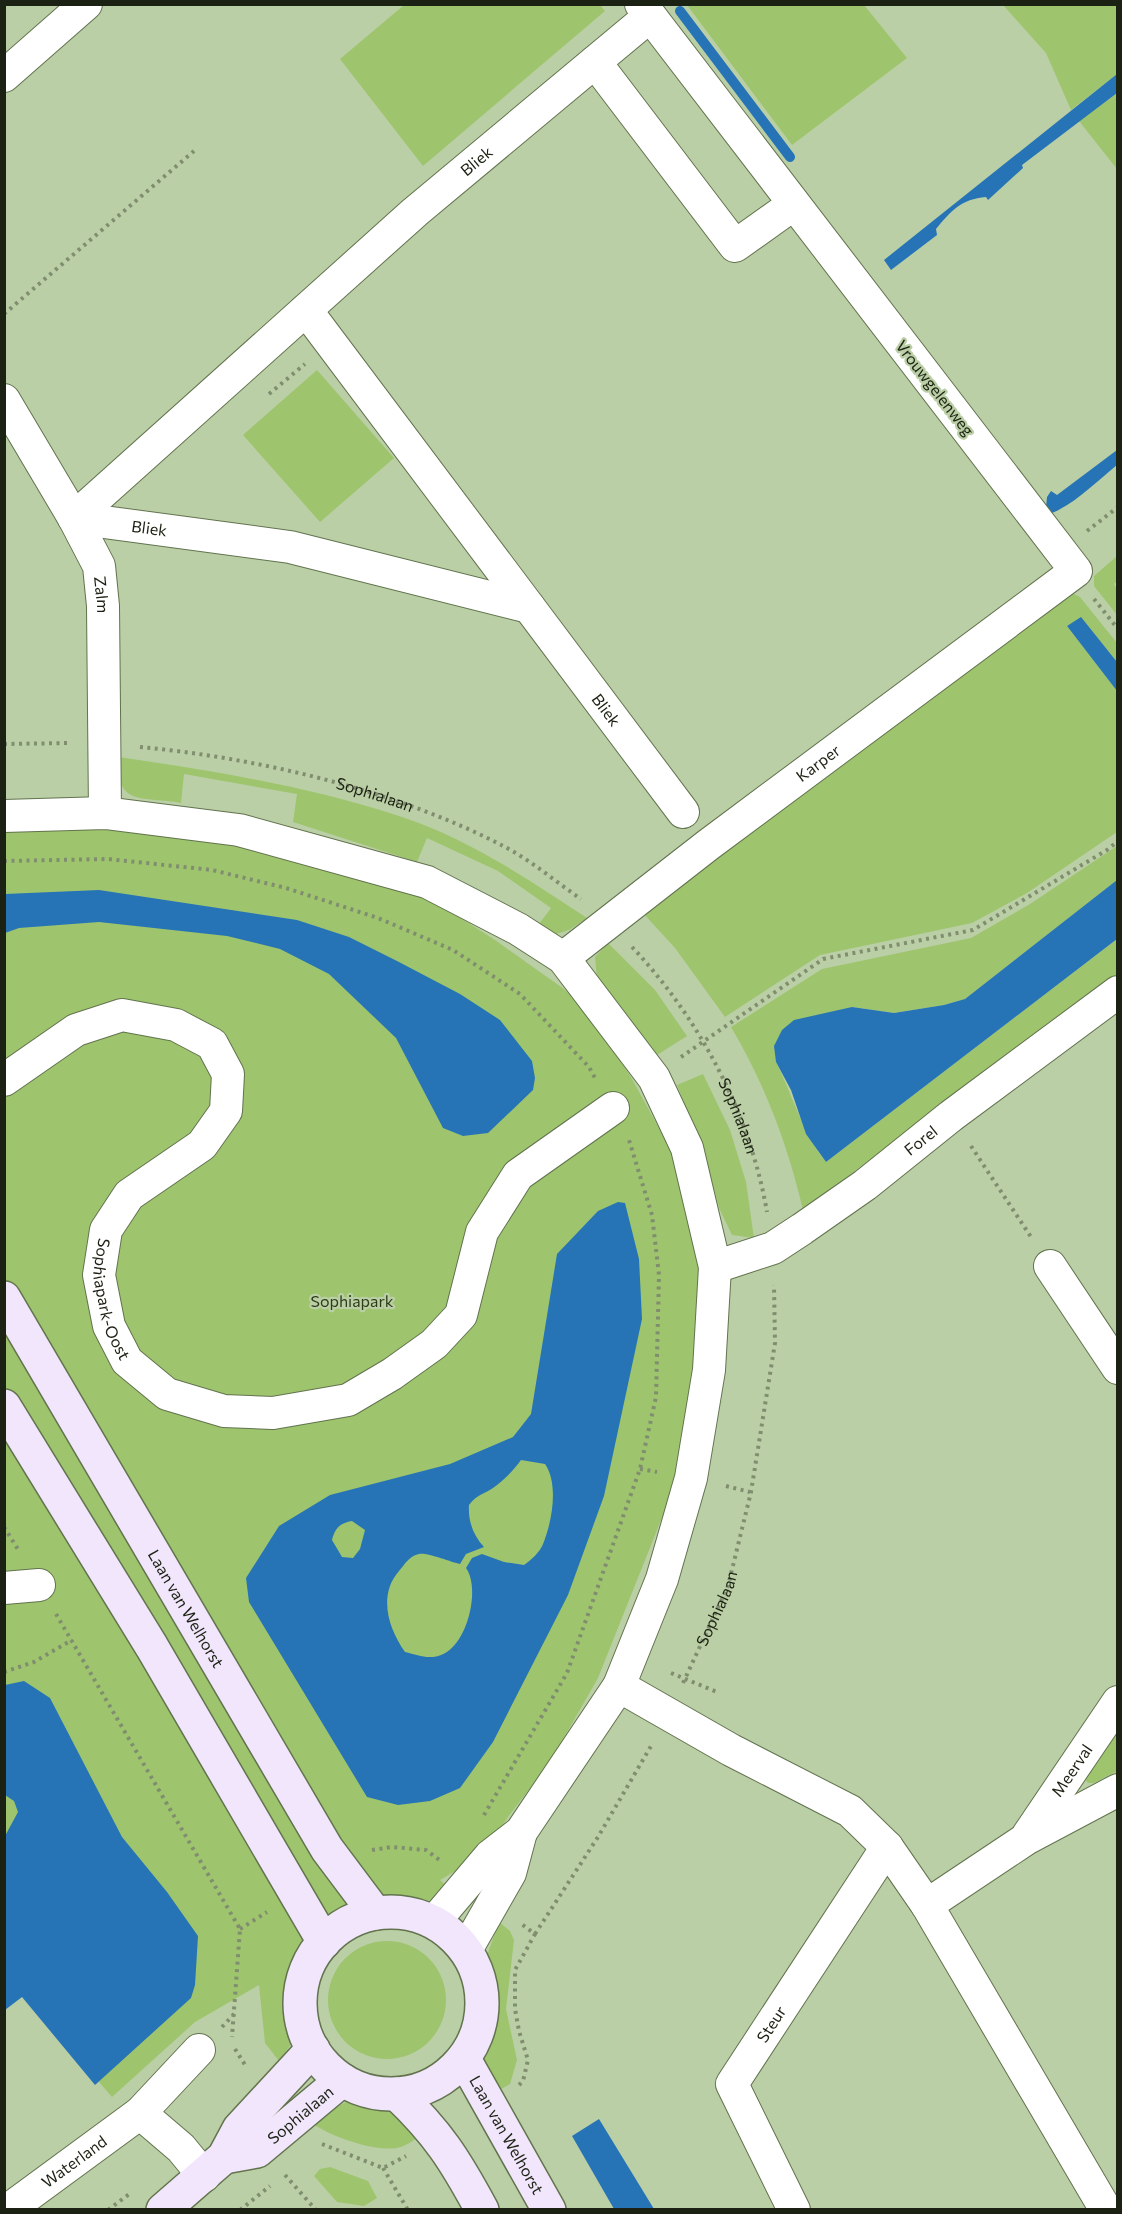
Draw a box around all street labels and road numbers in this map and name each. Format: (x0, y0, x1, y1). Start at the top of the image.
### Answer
street label: Bliek (456, 142, 496, 179)
street label: Vrouwgelenweg (892, 336, 979, 439)
street label: Bliek (130, 516, 169, 539)
street label: Zalm (91, 575, 113, 613)
street label: Bliek (588, 690, 625, 730)
street label: Karper (792, 740, 844, 785)
street label: Sophialaan (334, 773, 416, 815)
street label: Sophialaan (715, 1075, 762, 1156)
street label: Forel (900, 1121, 941, 1159)
street label: Sophiapark-Oost (90, 1237, 135, 1363)
street label: Laan van Welhorst (145, 1546, 229, 1671)
street label: Sophialaan (692, 1569, 740, 1649)
street label: Meerval (1047, 1740, 1096, 1800)
street label: Steur (752, 2002, 790, 2046)
street label: Laan van Welhorst (466, 2072, 548, 2198)
street label: Sophialaan (263, 2081, 337, 2147)
street label: Waterland (38, 2131, 110, 2191)

